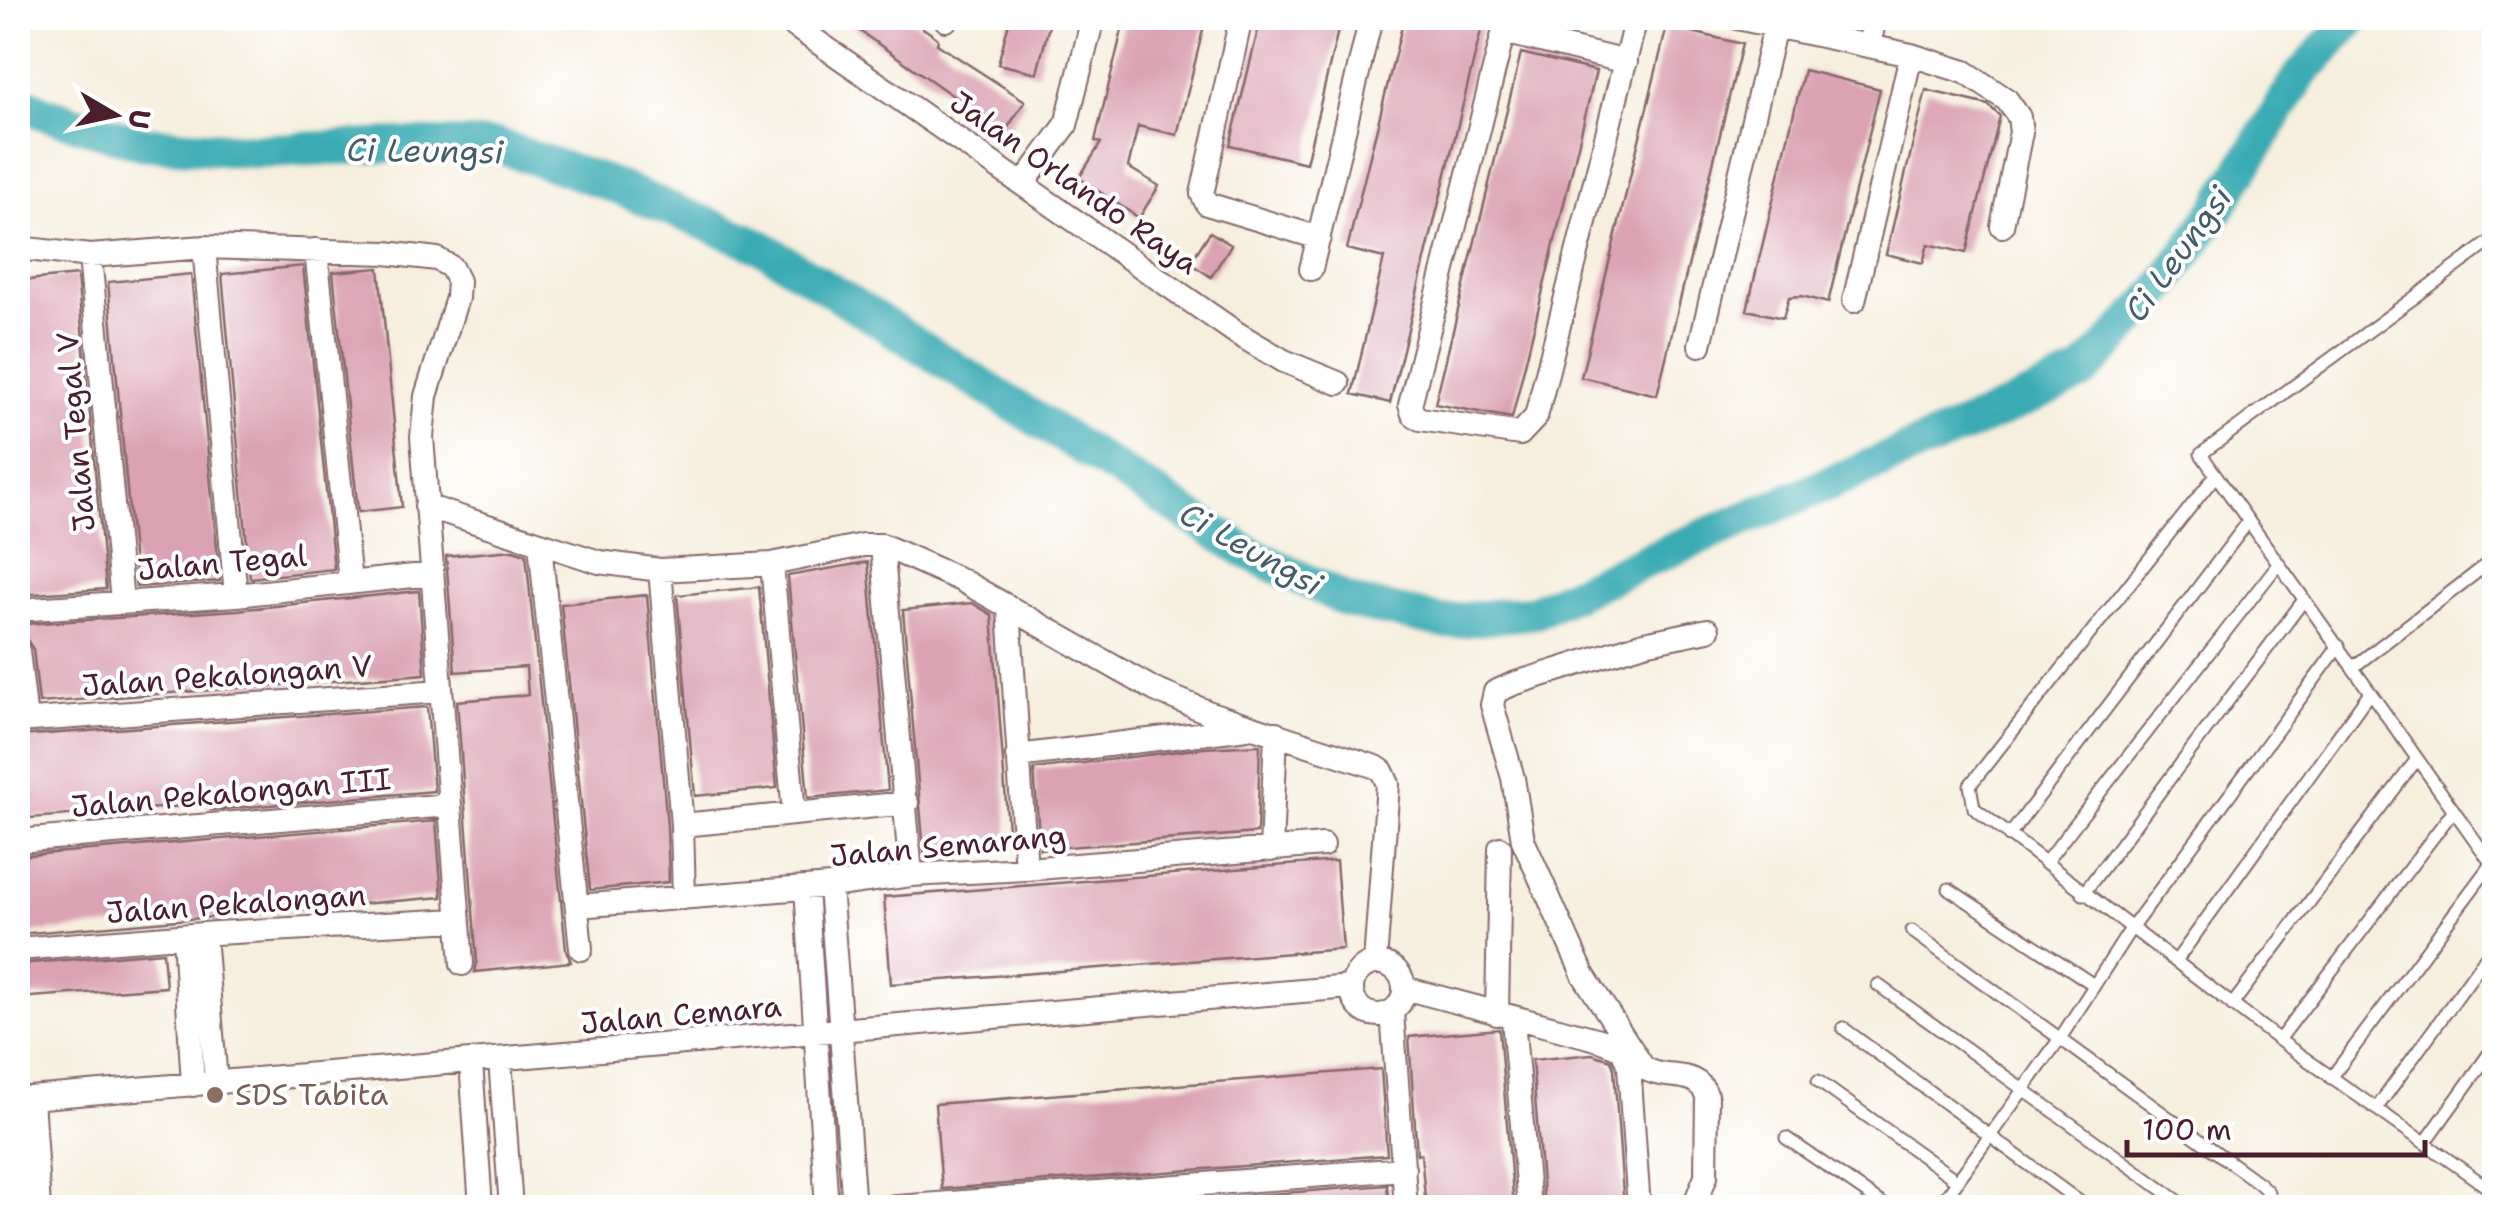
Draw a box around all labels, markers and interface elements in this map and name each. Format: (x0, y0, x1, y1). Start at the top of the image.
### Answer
north arrow (65, 65, 165, 165)
street label: Jalan Orlando Raya (942, 81, 1207, 284)
text: U (119, 106, 160, 131)
water label: Ci Leungsi (346, 128, 505, 173)
water label: Ci Leungsi (2114, 177, 2242, 330)
street label: Jalan Tegal V (46, 330, 105, 534)
water label: Ci Leungsi (1172, 492, 1331, 606)
street label: Jalan Tegal (136, 535, 308, 590)
street label: Jalan Pekalongan V (80, 645, 373, 706)
street label: Jalan Pekalongan III (69, 758, 393, 827)
street label: Jalan Semarang (828, 815, 1068, 876)
street label: Jalan Pekalongan (105, 874, 367, 933)
street label: Jalan Cemara (579, 985, 784, 1044)
place label: SDS Tabita (235, 1074, 389, 1115)
marker: SDS Tabita (204, 1084, 226, 1106)
scale bar (2127, 1095, 2424, 1157)
text: 100 m (2142, 1109, 2232, 1150)

